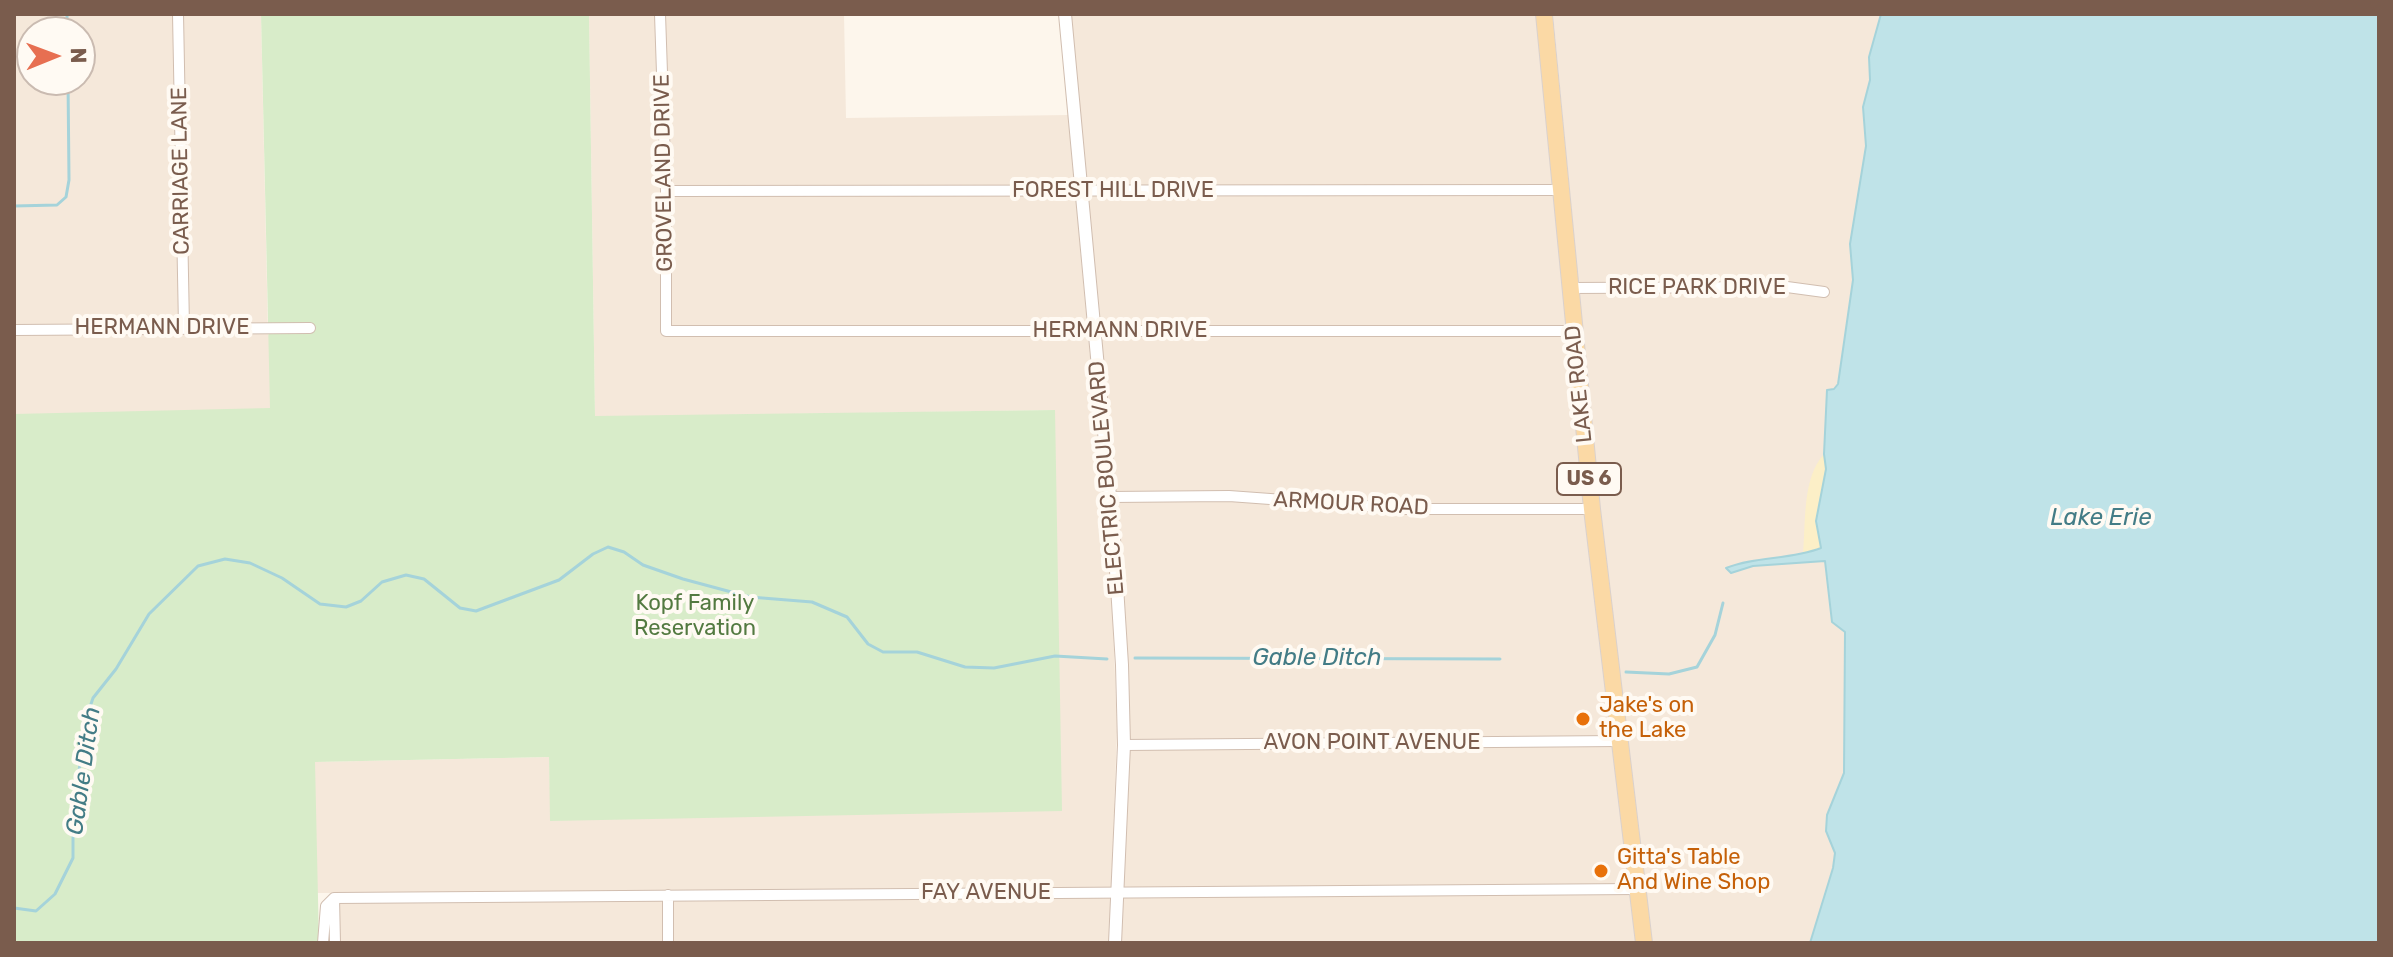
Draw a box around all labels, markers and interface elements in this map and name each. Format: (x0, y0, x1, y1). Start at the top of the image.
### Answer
north arrow (16, 16, 96, 96)
text: N (65, 47, 92, 64)
street label: GROVELAND DRIVE (649, 74, 679, 272)
street label: CARRIAGE LANE (166, 87, 196, 255)
street label: FOREST HILL DRIVE (1012, 178, 1214, 204)
street label: RICE PARK DRIVE (1608, 275, 1786, 301)
street label: HERMANN DRIVE (75, 315, 249, 341)
street label: HERMANN DRIVE (1033, 318, 1207, 344)
street label: LAKE ROAD (1560, 324, 1598, 444)
street label: ELECTRIC BOULEVARD (1084, 360, 1130, 596)
road number: US 6 (1557, 463, 1621, 495)
street label: ARMOUR ROAD (1273, 487, 1429, 521)
water label: Lake Erie (2050, 504, 2152, 532)
park label: Kopf Family Reservation (634, 591, 756, 642)
water label: Gable Ditch (1252, 644, 1382, 672)
place label: Jake's on the Lake (1599, 693, 1694, 744)
water label: Gable Ditch (61, 705, 107, 837)
marker: Jake's on the Lake (1574, 710, 1592, 728)
street label: AVON POINT AVENUE (1263, 730, 1481, 756)
place label: Gitta's Table And Wine Shop (1617, 845, 1770, 896)
marker: Gitta's Table And Wine Shop (1592, 862, 1610, 880)
street label: FAY AVENUE (921, 880, 1051, 906)

